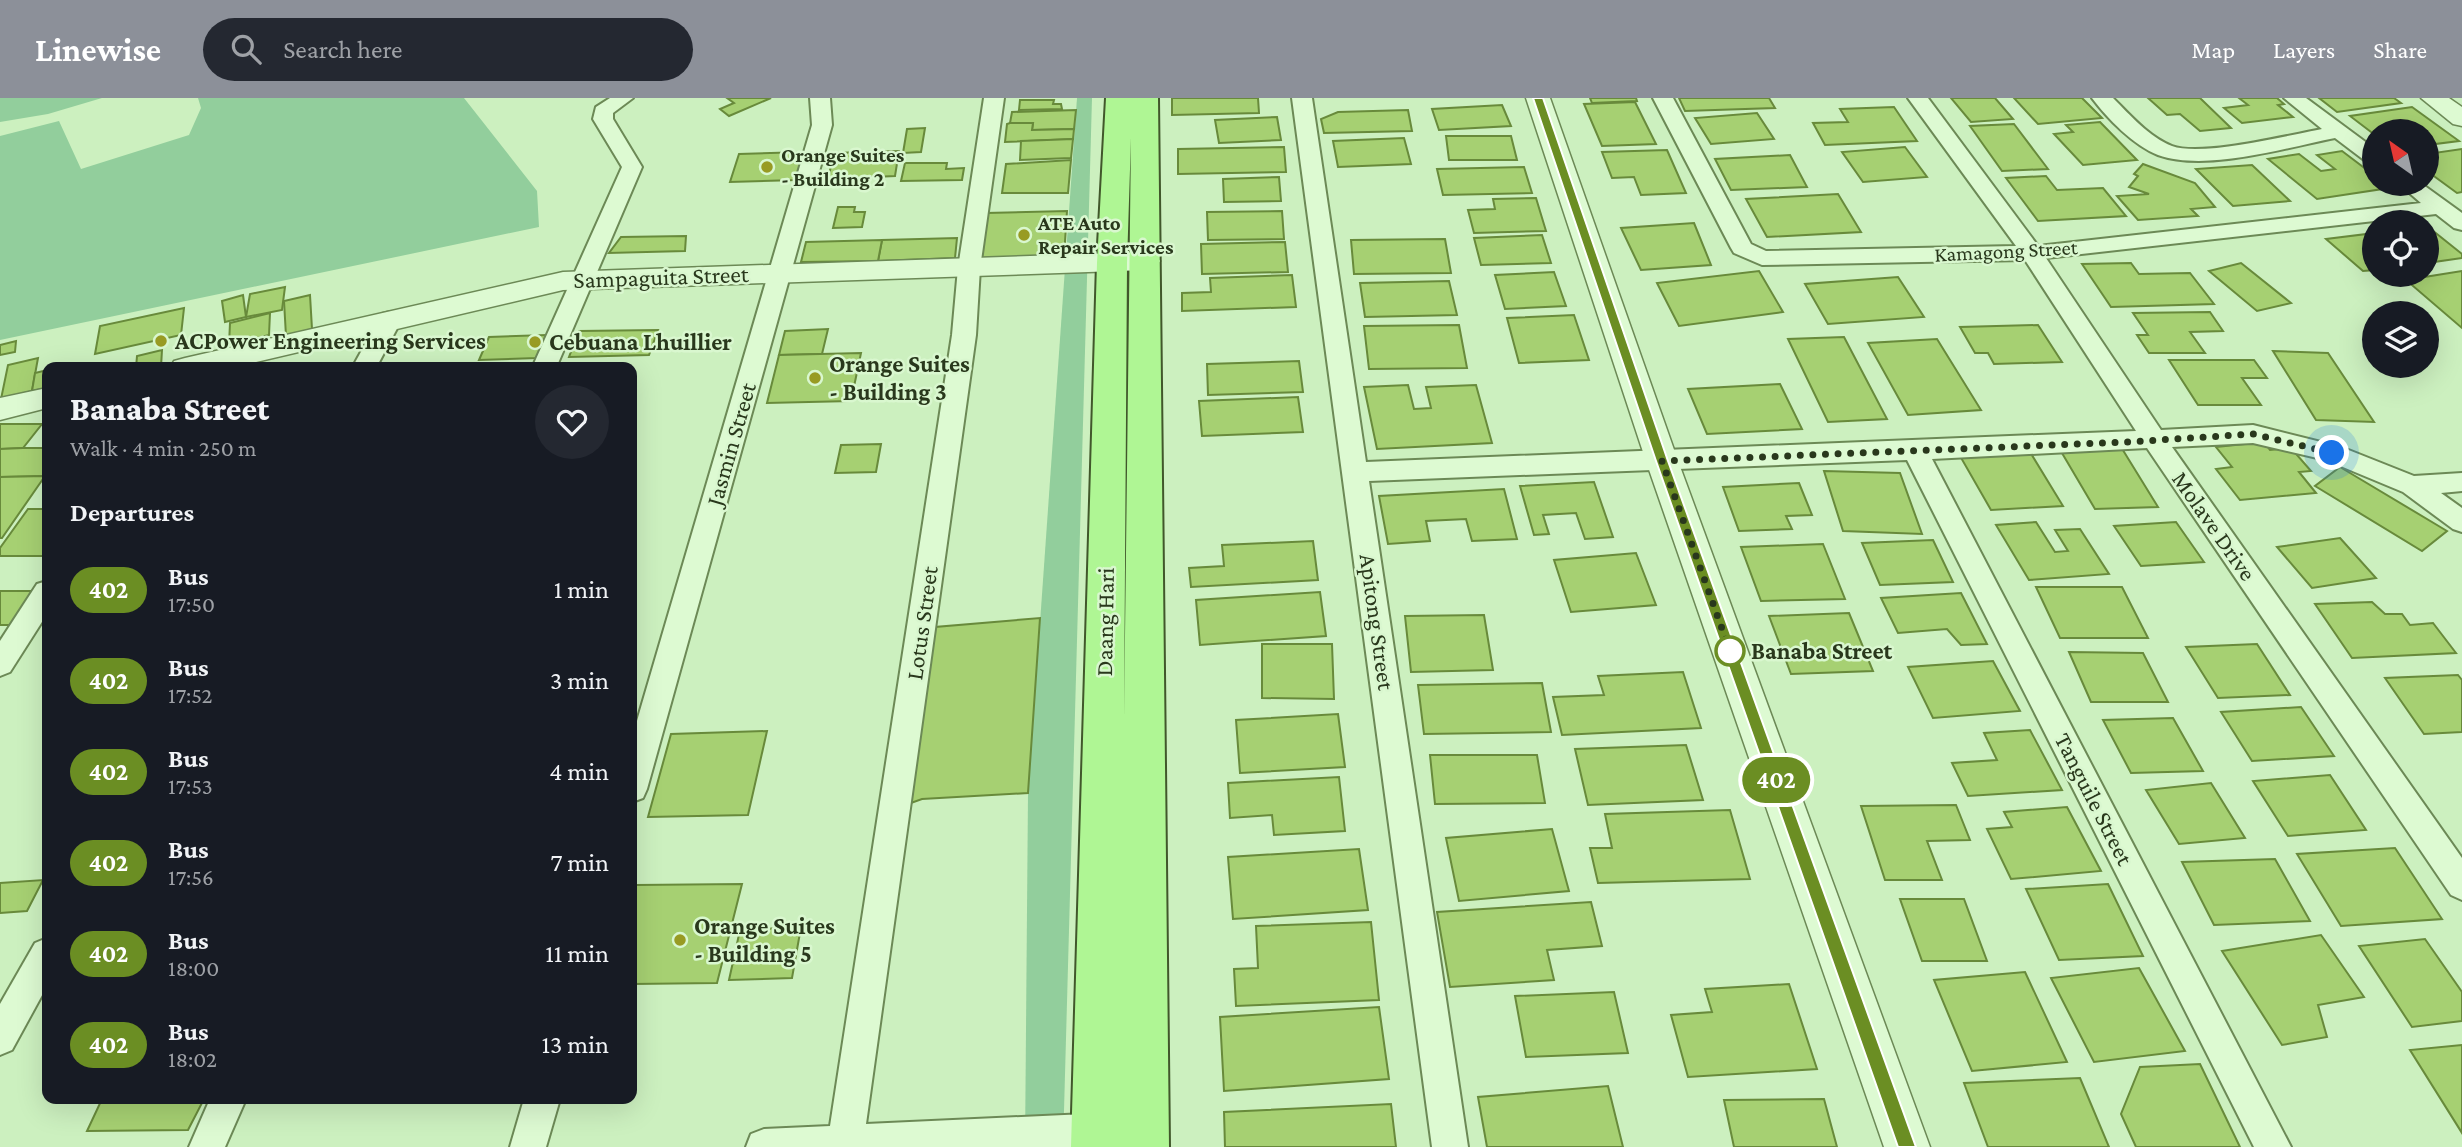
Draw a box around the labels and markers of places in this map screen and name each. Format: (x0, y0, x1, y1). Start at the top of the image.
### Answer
place label: Orange Suites - Building 2 (781, 143, 905, 191)
marker: Orange Suites - Building 2 (759, 159, 775, 175)
place label: ATE Auto Repair Services (1037, 211, 1174, 259)
marker: ATE Auto Repair Services (1016, 227, 1032, 243)
place label: ACPower Engineering Services (174, 327, 486, 354)
place label: Cebuana Lhuillier (549, 328, 732, 355)
marker: ACPower Engineering Services (153, 333, 169, 349)
marker: Cebuana Lhuillier (527, 334, 543, 350)
place label: Orange Suites - Building 3 (829, 350, 970, 405)
marker: Orange Suites - Building 3 (807, 370, 823, 386)
marker: Banaba Street (1715, 636, 1745, 666)
place label: Banaba Street (1751, 637, 1893, 664)
place label: Orange Suites - Building 5 (694, 912, 835, 967)
marker: Orange Suites - Building 5 (672, 932, 688, 948)

